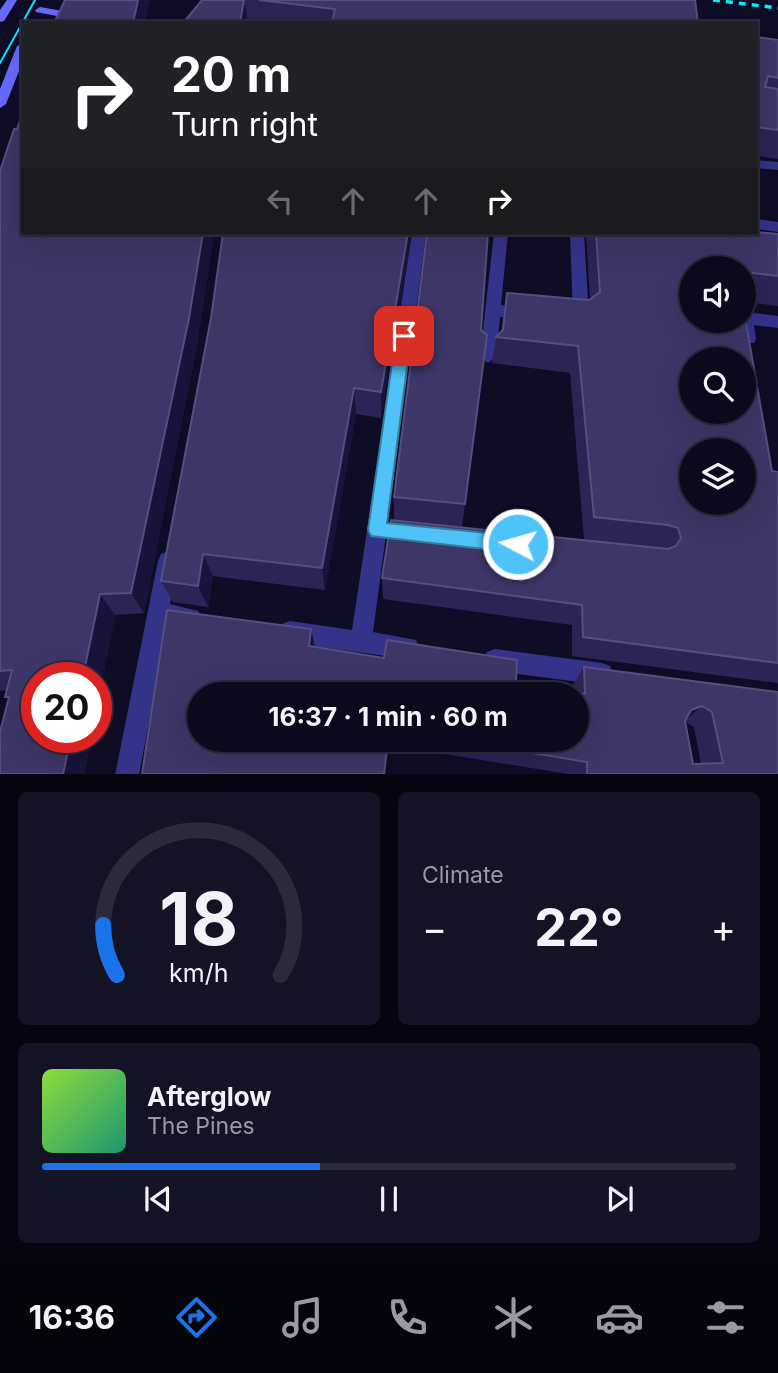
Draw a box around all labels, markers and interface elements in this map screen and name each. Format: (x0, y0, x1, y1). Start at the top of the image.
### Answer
text: 20 m (171, 45, 291, 104)
icon: right (56, 49, 147, 140)
text: Turn right (171, 105, 318, 144)
icon: left (261, 182, 299, 220)
icon: ahead (334, 182, 372, 220)
icon: ahead (407, 182, 445, 220)
icon: right (480, 182, 518, 220)
map controls (679, 256, 756, 515)
button: sound (679, 256, 756, 333)
pin (374, 306, 434, 366)
icon: arrive (385, 317, 423, 355)
button: search (679, 347, 756, 424)
button: layers (679, 438, 756, 515)
position arrow (481, 507, 555, 581)
speed limit sign: 20 (21, 662, 112, 753)
text: 16:37 · 1 min · 60 m (268, 701, 508, 732)
text: Climate (422, 861, 504, 889)
text: 18 (160, 874, 238, 963)
text: 22° (534, 896, 624, 959)
text: − (422, 905, 447, 951)
text: + (711, 905, 736, 951)
text: km/h (169, 957, 229, 987)
text: Afterglow (147, 1081, 271, 1112)
text: The Pines (147, 1112, 255, 1140)
icon: previous (139, 1180, 177, 1218)
icon: pause (370, 1180, 408, 1218)
icon: next (601, 1180, 639, 1218)
icon: directions (172, 1293, 221, 1342)
icon: music (278, 1293, 327, 1342)
icon: phone (383, 1293, 432, 1342)
icon: climate (489, 1293, 538, 1342)
icon: car (595, 1293, 644, 1342)
icon: filters (701, 1293, 750, 1342)
text: 16:36 (28, 1298, 115, 1337)

